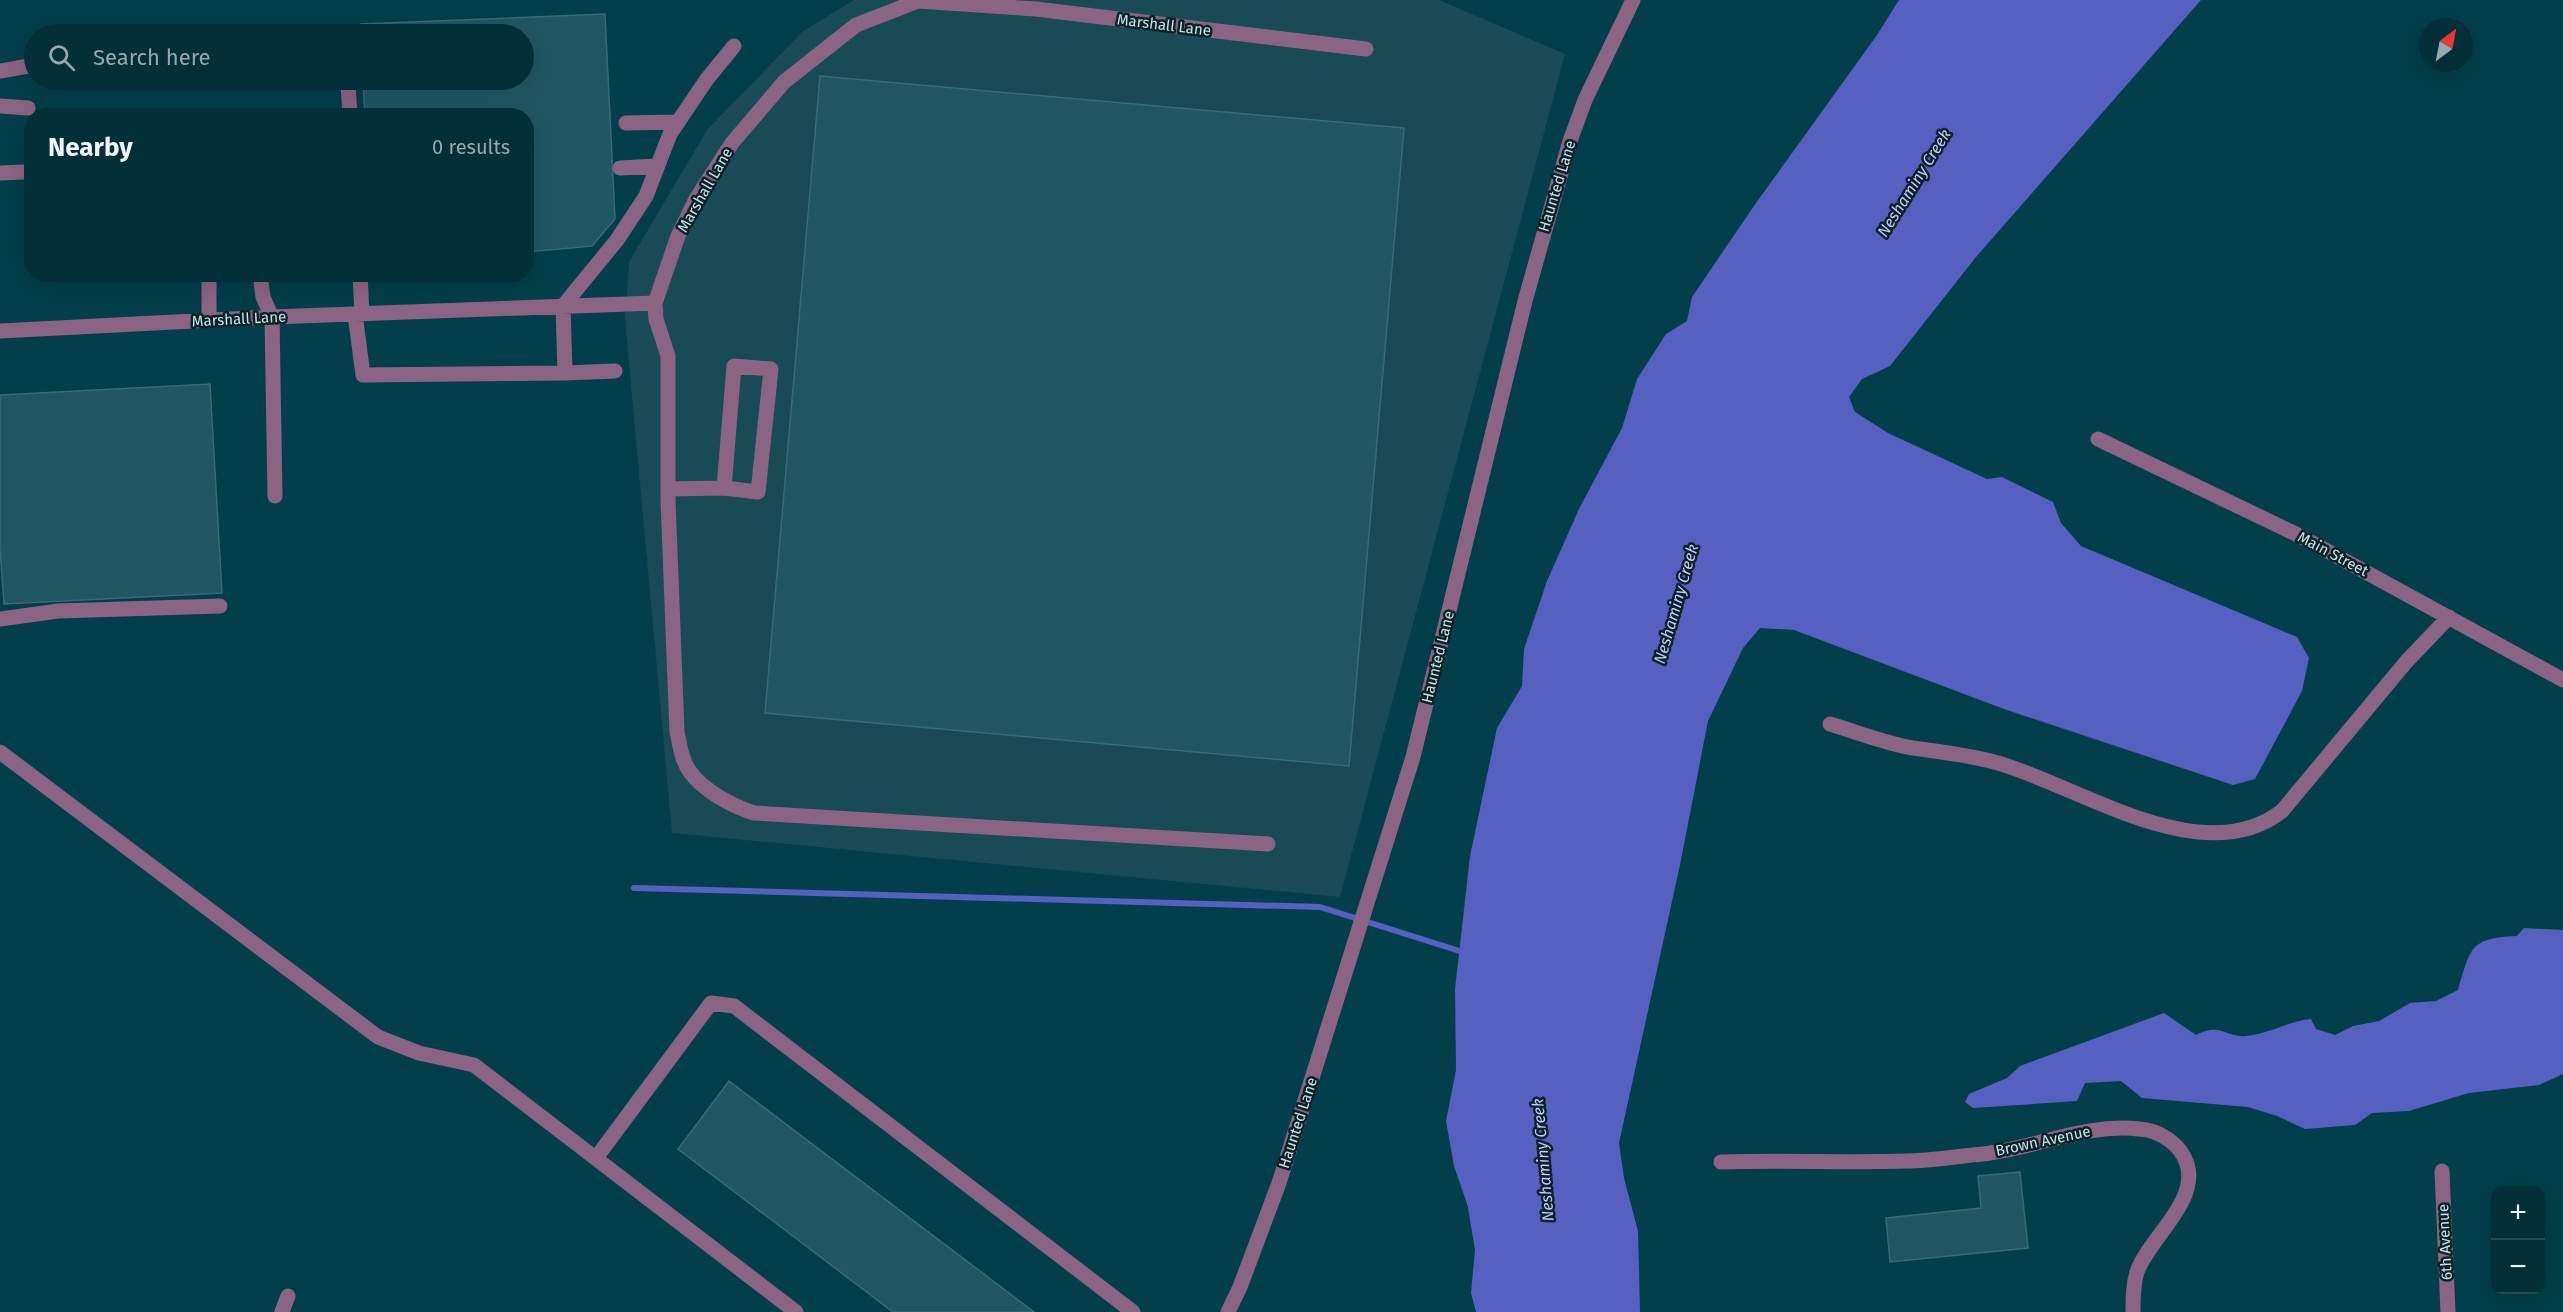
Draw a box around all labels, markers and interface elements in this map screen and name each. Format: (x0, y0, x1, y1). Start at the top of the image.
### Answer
street label: Marshall Lane (1116, 10, 1212, 40)
north arrow (2419, 18, 2473, 72)
search box (24, 24, 534, 90)
icon: search (45, 41, 78, 74)
text: Search here (93, 44, 211, 71)
water label: Neshaminy Creek (1873, 125, 1955, 240)
text: Nearby (48, 132, 133, 163)
text: 0 results (432, 135, 510, 159)
street label: Haunted Lane (1535, 138, 1579, 234)
street label: Marshall Lane (674, 145, 736, 235)
street label: Marshall Lane (191, 308, 287, 330)
street label: Main Street (2295, 528, 2372, 580)
water label: Neshaminy Creek (1650, 542, 1702, 666)
street label: Haunted Lane (1418, 609, 1458, 705)
street label: Haunted Lane (1275, 1075, 1321, 1171)
water label: Neshaminy Creek (1528, 1097, 1558, 1222)
street label: Brown Avenue (1994, 1122, 2092, 1160)
map controls (2491, 1186, 2545, 1294)
button: + (2491, 1186, 2545, 1240)
street label: 6th Avenue (2434, 1204, 2456, 1280)
button: − (2491, 1240, 2545, 1294)

